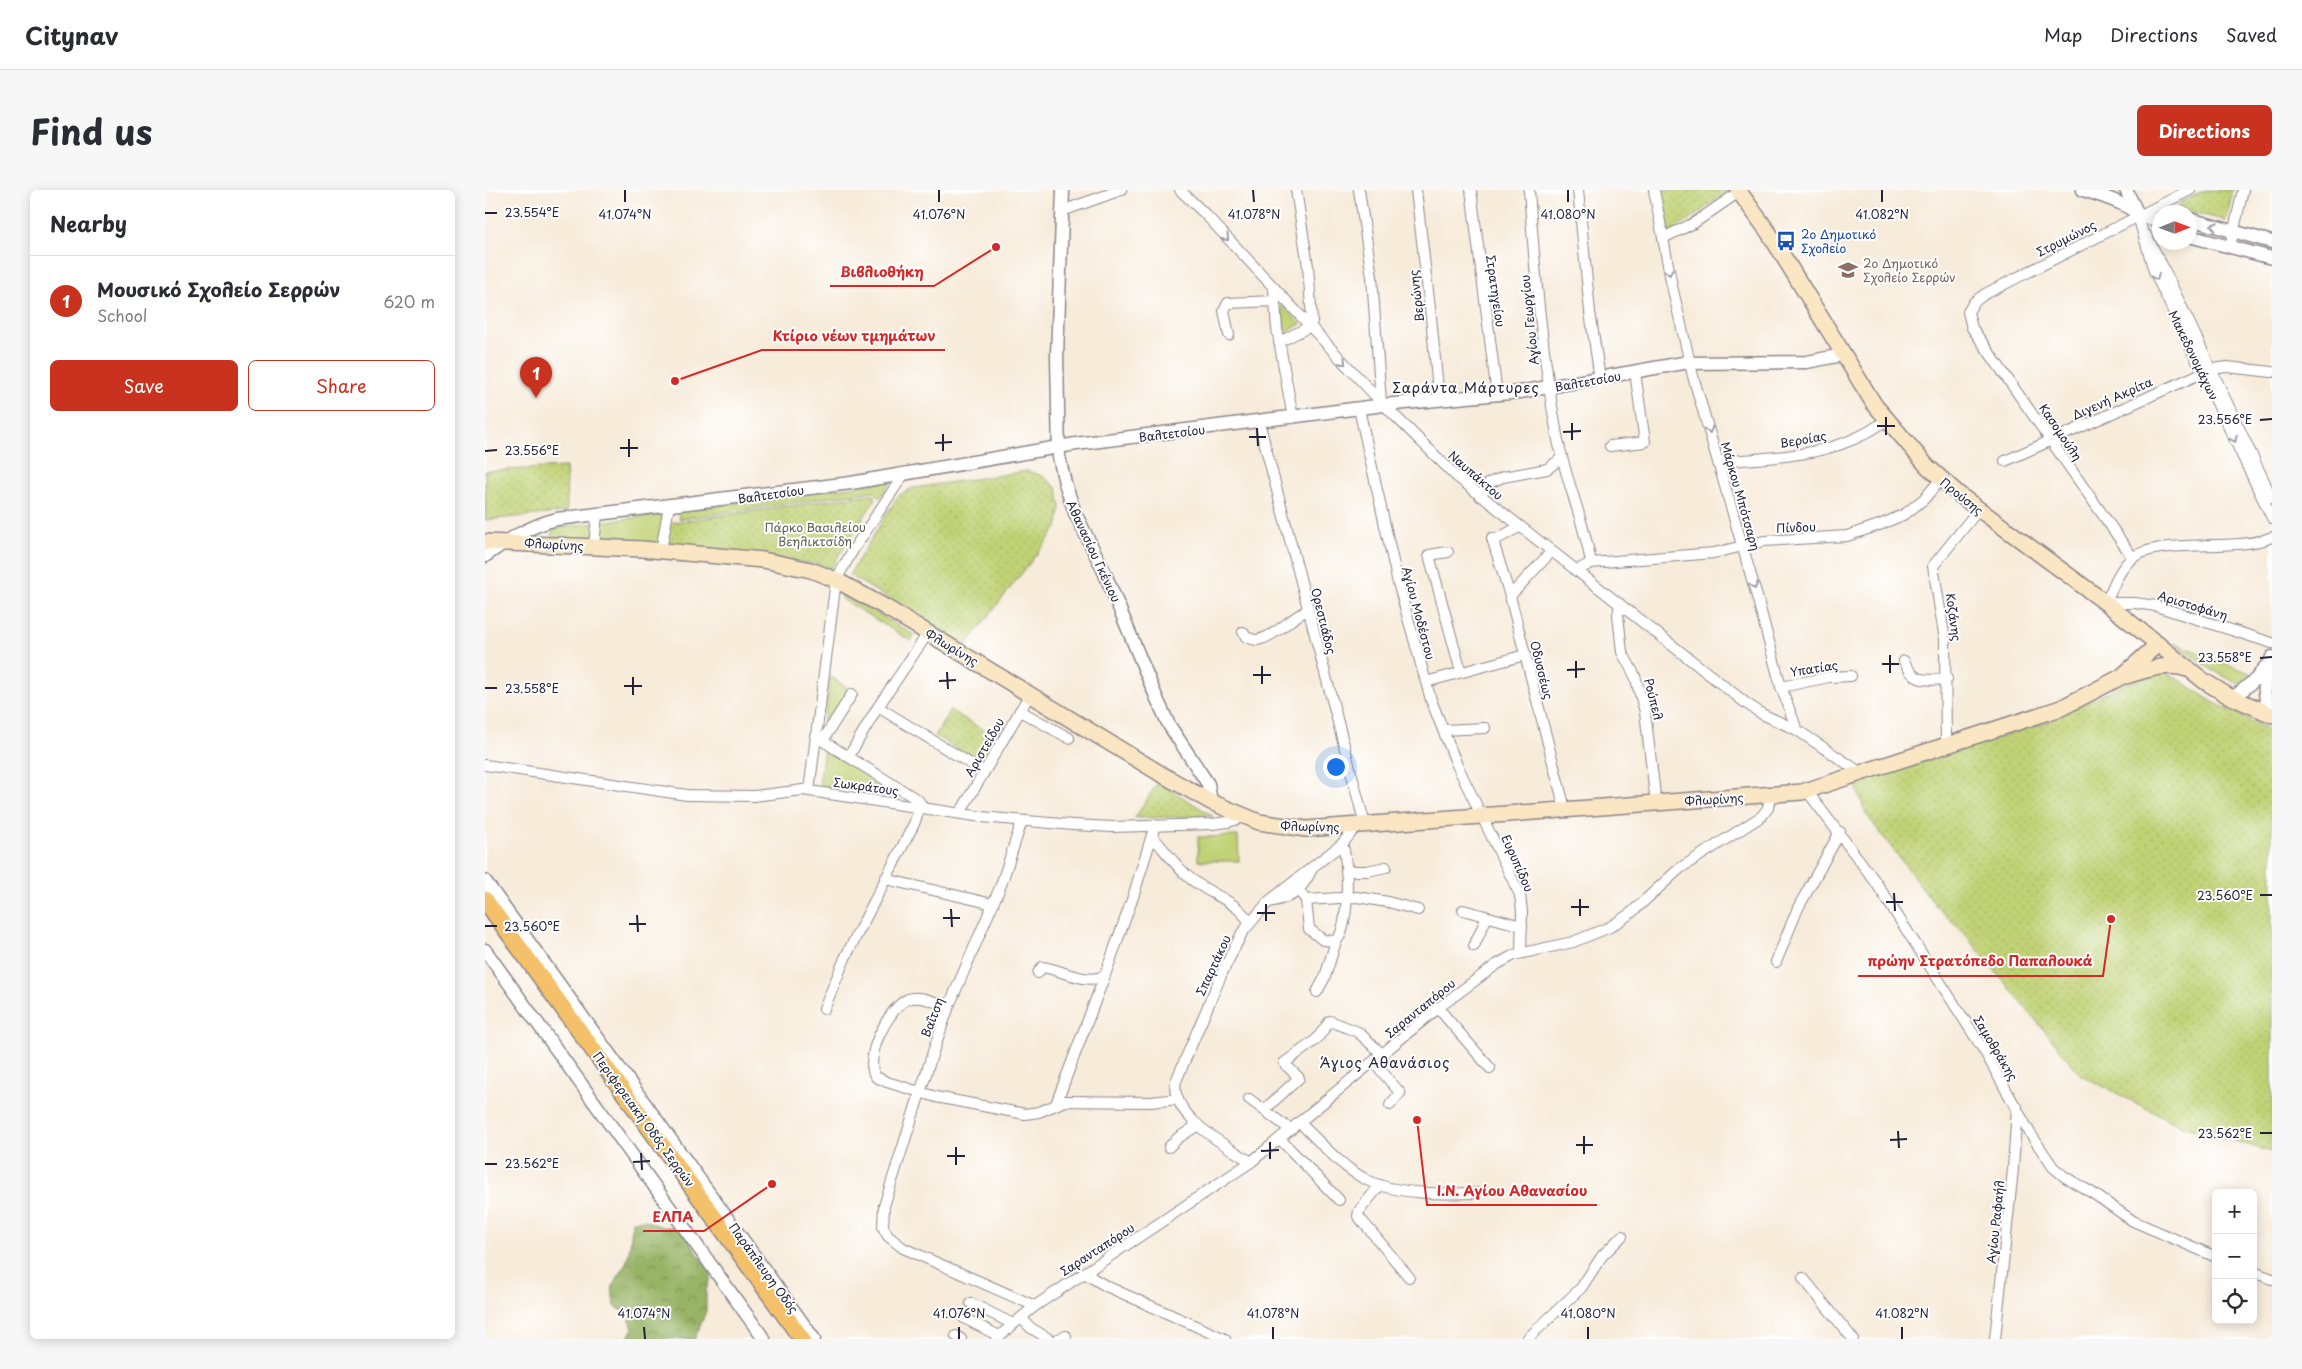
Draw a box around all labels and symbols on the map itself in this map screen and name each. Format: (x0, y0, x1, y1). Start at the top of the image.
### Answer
text: 23.554°E (505, 203, 559, 221)
text: 41.074°N (599, 205, 651, 223)
text: 41.076°N (913, 205, 965, 223)
text: 41.078°N (1228, 205, 1280, 223)
text: 41.080°N (1540, 205, 1596, 223)
text: 41.082°N (1855, 205, 1909, 223)
north arrow (2152, 205, 2197, 250)
street label: Στρυμώνος (2033, 215, 2099, 261)
one-way arrow (2210, 221, 2218, 231)
place label: 2ο Δημοτικό Σχολείο (1801, 225, 1876, 257)
bus stop icon: 2ο Δημοτικό Σχολείο (1775, 230, 1797, 252)
one-way arrow (1220, 232, 1229, 241)
street label: Στρατηγείου (1482, 254, 1510, 328)
place label: 2ο Δημοτικό Σχολείο Σερρών (1863, 254, 1956, 286)
callout: Βιβλιοθήκη (830, 257, 934, 286)
school or university icon: 2ο Δημοτικό Σχολείο Σερρών (1837, 259, 1859, 281)
text: Βιβλιοθήκη (840, 261, 924, 282)
one-way arrow (1664, 268, 1674, 277)
street label: Βερώνης (1404, 269, 1428, 323)
one-way arrow (2150, 272, 2161, 281)
street label: Αγίου Γεωργίου (1515, 274, 1543, 366)
street label: Μακεδονομάχων (2164, 307, 2224, 403)
callout: Κτίριο νέων τμημάτων (762, 321, 945, 350)
text: Κτίριο νέων τμημάτων (772, 325, 936, 346)
one-way arrow (1337, 356, 1346, 365)
pin: 1 (520, 357, 552, 398)
street label: Βαλτετσίου (1554, 366, 1622, 396)
street label: Διγενή Ακρίτα (2069, 372, 2155, 424)
district label: Σαράντα Μάρτυρες (1392, 377, 1540, 398)
street label: Κασομούλη (2035, 400, 2087, 464)
text: 23.556°E (2198, 410, 2252, 428)
street label: Βαλτετσίου (1138, 420, 1206, 446)
one-way arrow (1703, 425, 1713, 434)
street label: Βεροίας (1778, 426, 1828, 452)
one-way arrow (2228, 434, 2238, 443)
street label: Μάρκου Μπότσαρη (1717, 439, 1765, 553)
text: 23.556°E (505, 441, 559, 459)
street label: Ναυπάκτου (1445, 446, 1507, 504)
street label: Προύσης (1937, 473, 1987, 519)
street label: Βαλτετσίου (737, 480, 805, 508)
street label: Αθανασίου Γκένιου (1062, 497, 1126, 605)
street label: Πίνδου (1776, 517, 1816, 537)
park label: Πάρκο Βασιλείου Βεηλικτσίδη (764, 518, 866, 550)
street label: Φλωρίνης (524, 533, 584, 555)
street label: Αγίου Μοδέστου (1398, 564, 1440, 662)
one-way arrow (1749, 581, 1759, 590)
street label: Ορεστιάδος (1307, 586, 1341, 656)
street label: Αριστοφάνη (2156, 586, 2230, 624)
street label: Κοζάνης (1942, 592, 1966, 642)
street label: Φλωρίνης (922, 624, 982, 670)
street label: Οδυσσέως (1526, 639, 1558, 701)
text: 23.558°E (2198, 648, 2252, 666)
street label: Υπατίας (1789, 655, 1839, 681)
street label: Ρούπελ (1640, 676, 1668, 722)
text: 23.558°E (505, 679, 559, 697)
street label: Αριστείδου (960, 714, 1008, 780)
your location (1323, 754, 1349, 780)
street label: Σωκράτους (832, 773, 900, 799)
street label: Φλωρίνης (1684, 788, 1744, 810)
street label: Φλωρίνης (1280, 816, 1340, 836)
street label: Ευρυπίδου (1497, 831, 1539, 895)
text: 23.560°E (2197, 886, 2253, 904)
text: 23.560°E (504, 917, 560, 935)
street label: Σπαρτάκου (1191, 932, 1235, 998)
callout: πρώην Στρατόπεδο Παπαλουκά (1858, 947, 2103, 976)
text: πρώην Στρατόπεδο Παπαλουκά (1868, 950, 2093, 971)
street label: Σαρανταπόρου (1381, 974, 1459, 1042)
street label: Βαΐτση (916, 995, 948, 1039)
street label: Σαμοθράκης (1969, 1012, 2023, 1084)
street label: Περιφερειακή Οδός Σερρών (589, 1048, 699, 1190)
district label: Άγιος Αθανάσιος (1320, 1052, 1450, 1073)
text: 23.562°E (2198, 1124, 2252, 1142)
text: 23.562°E (505, 1154, 559, 1172)
callout: Ι.Ν. Αγίου Αθανασίου (1427, 1176, 1597, 1205)
street label: Αγίου Ραφαήλ (1982, 1179, 2008, 1265)
text: Ι.Ν. Αγίου Αθανασίου (1437, 1180, 1587, 1201)
callout: ΕΛΠΑ (643, 1202, 704, 1231)
text: ΕΛΠΑ (653, 1206, 693, 1227)
street label: Σαρανταπόρου (1056, 1218, 1138, 1280)
street label: Παράπλευρη Οδός (725, 1219, 803, 1317)
text: 41.074°N (618, 1304, 670, 1322)
text: 41.076°N (933, 1304, 985, 1322)
text: 41.078°N (1247, 1304, 1299, 1322)
text: 41.080°N (1560, 1304, 1616, 1322)
text: 41.082°N (1875, 1304, 1929, 1322)

